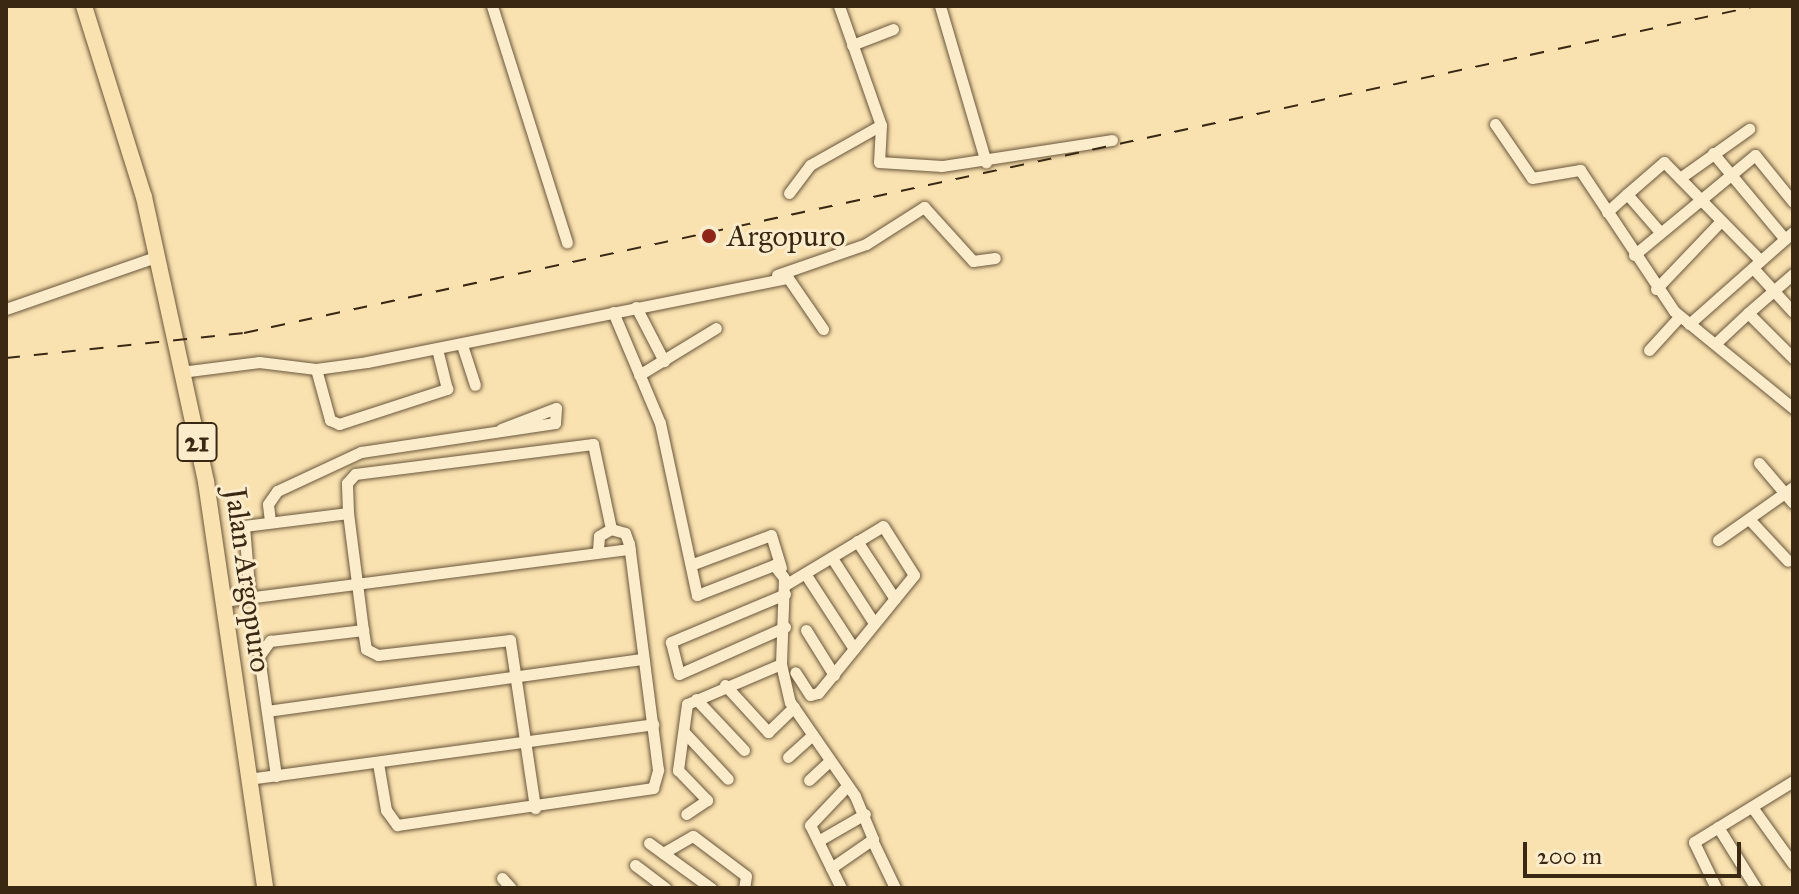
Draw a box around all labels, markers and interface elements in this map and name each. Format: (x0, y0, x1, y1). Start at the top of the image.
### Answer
place label: Argopuro (727, 218, 845, 254)
marker: Argopuro (698, 225, 720, 247)
road number: 21 (175, 418, 219, 466)
street label: Jalan Argopuro (217, 486, 279, 674)
scale bar (1527, 826, 1745, 876)
text: 200 m (1537, 841, 1602, 871)

